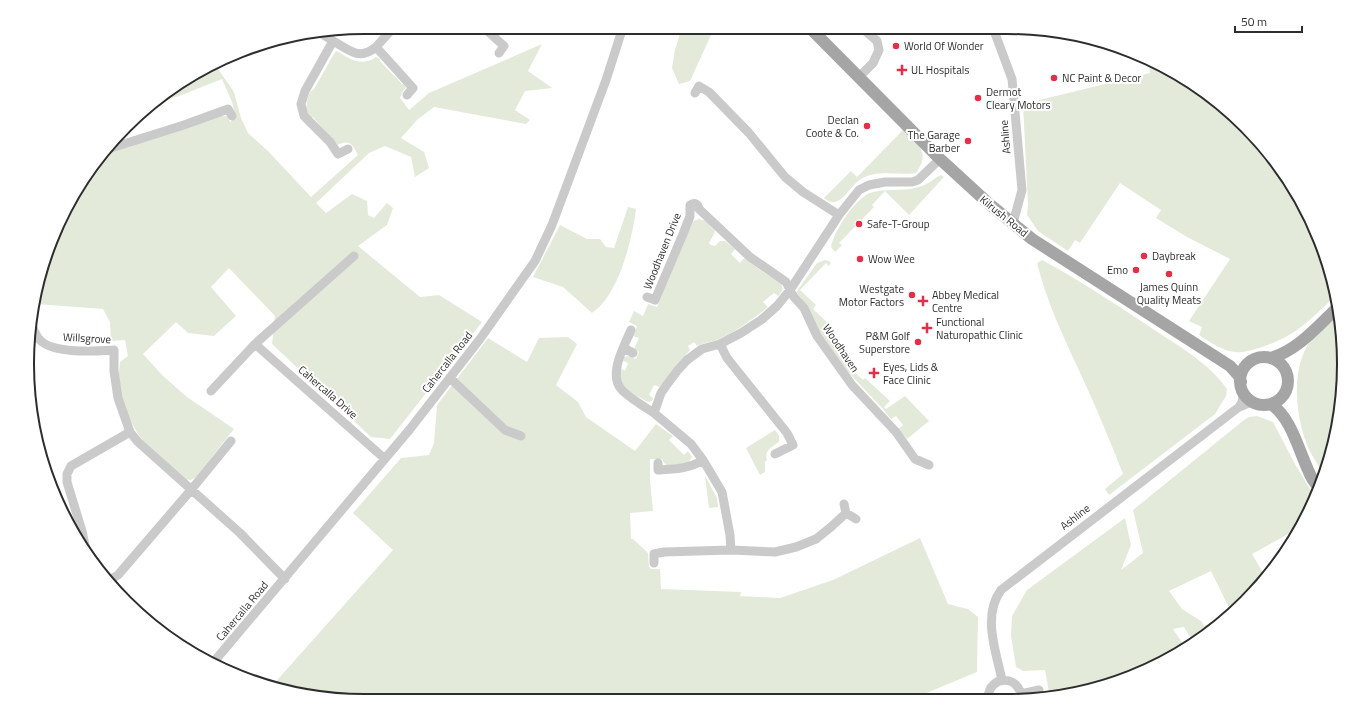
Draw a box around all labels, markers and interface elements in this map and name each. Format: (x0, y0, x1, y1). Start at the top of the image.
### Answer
scale bar (1235, 8, 1302, 34)
text: 50 m (1241, 12, 1267, 31)
place label: World Of Wonder (904, 38, 984, 54)
marker: World Of Wonder (891, 41, 901, 51)
place label: UL Hospitals (911, 62, 969, 78)
marker: UL Hospitals (896, 64, 908, 76)
place label: NC Paint & Decor (1062, 70, 1142, 86)
marker: NC Paint & Decor (1049, 73, 1059, 83)
place label: Dermot Cleary Motors (986, 84, 1051, 113)
marker: Dermot Cleary Motors (973, 93, 983, 103)
place label: Declan Coote & Co. (806, 112, 859, 141)
street label: Ashline (996, 119, 1014, 155)
marker: Declan Coote & Co. (862, 121, 872, 131)
place label: The Garage Barber (908, 127, 960, 156)
marker: The Garage Barber (963, 136, 973, 146)
street label: Kilrush Road (976, 191, 1032, 241)
street label: Woodhaven Drive (639, 210, 685, 292)
place label: Safe-T-Group (867, 216, 930, 232)
marker: Safe-T-Group (854, 219, 864, 229)
place label: Daybreak (1152, 248, 1196, 264)
place label: Wow Wee (868, 251, 915, 267)
marker: Daybreak (1139, 251, 1149, 261)
marker: Wow Wee (855, 254, 865, 264)
place label: Emo (1107, 262, 1128, 278)
marker: Emo (1131, 265, 1141, 275)
marker: James Quinn Quality Meats (1164, 269, 1174, 279)
place label: James Quinn Quality Meats (1137, 279, 1201, 308)
place label: Westgate Motor Factors (839, 281, 904, 310)
place label: Abbey Medical Centre (932, 287, 999, 316)
marker: Westgate Motor Factors (907, 290, 917, 300)
marker: Abbey Medical Centre (917, 295, 929, 307)
place label: Functional Naturopathic Clinic (936, 314, 1023, 343)
street label: Woodhaven (819, 321, 863, 375)
marker: Functional Naturopathic Clinic (921, 322, 933, 334)
street label: Cahercalla Road (418, 328, 476, 396)
place label: P&M Golf Superstore (859, 328, 910, 357)
street label: Willsgrove (63, 329, 112, 347)
marker: P&M Golf Superstore (913, 337, 923, 347)
place label: Eyes, Lids & Face Clinic (883, 359, 939, 388)
street label: Cahercalla Drive (295, 362, 362, 423)
marker: Eyes, Lids & Face Clinic (868, 367, 880, 379)
street label: Ashline (1057, 500, 1094, 534)
street label: Cahercalla Road (212, 577, 272, 644)

